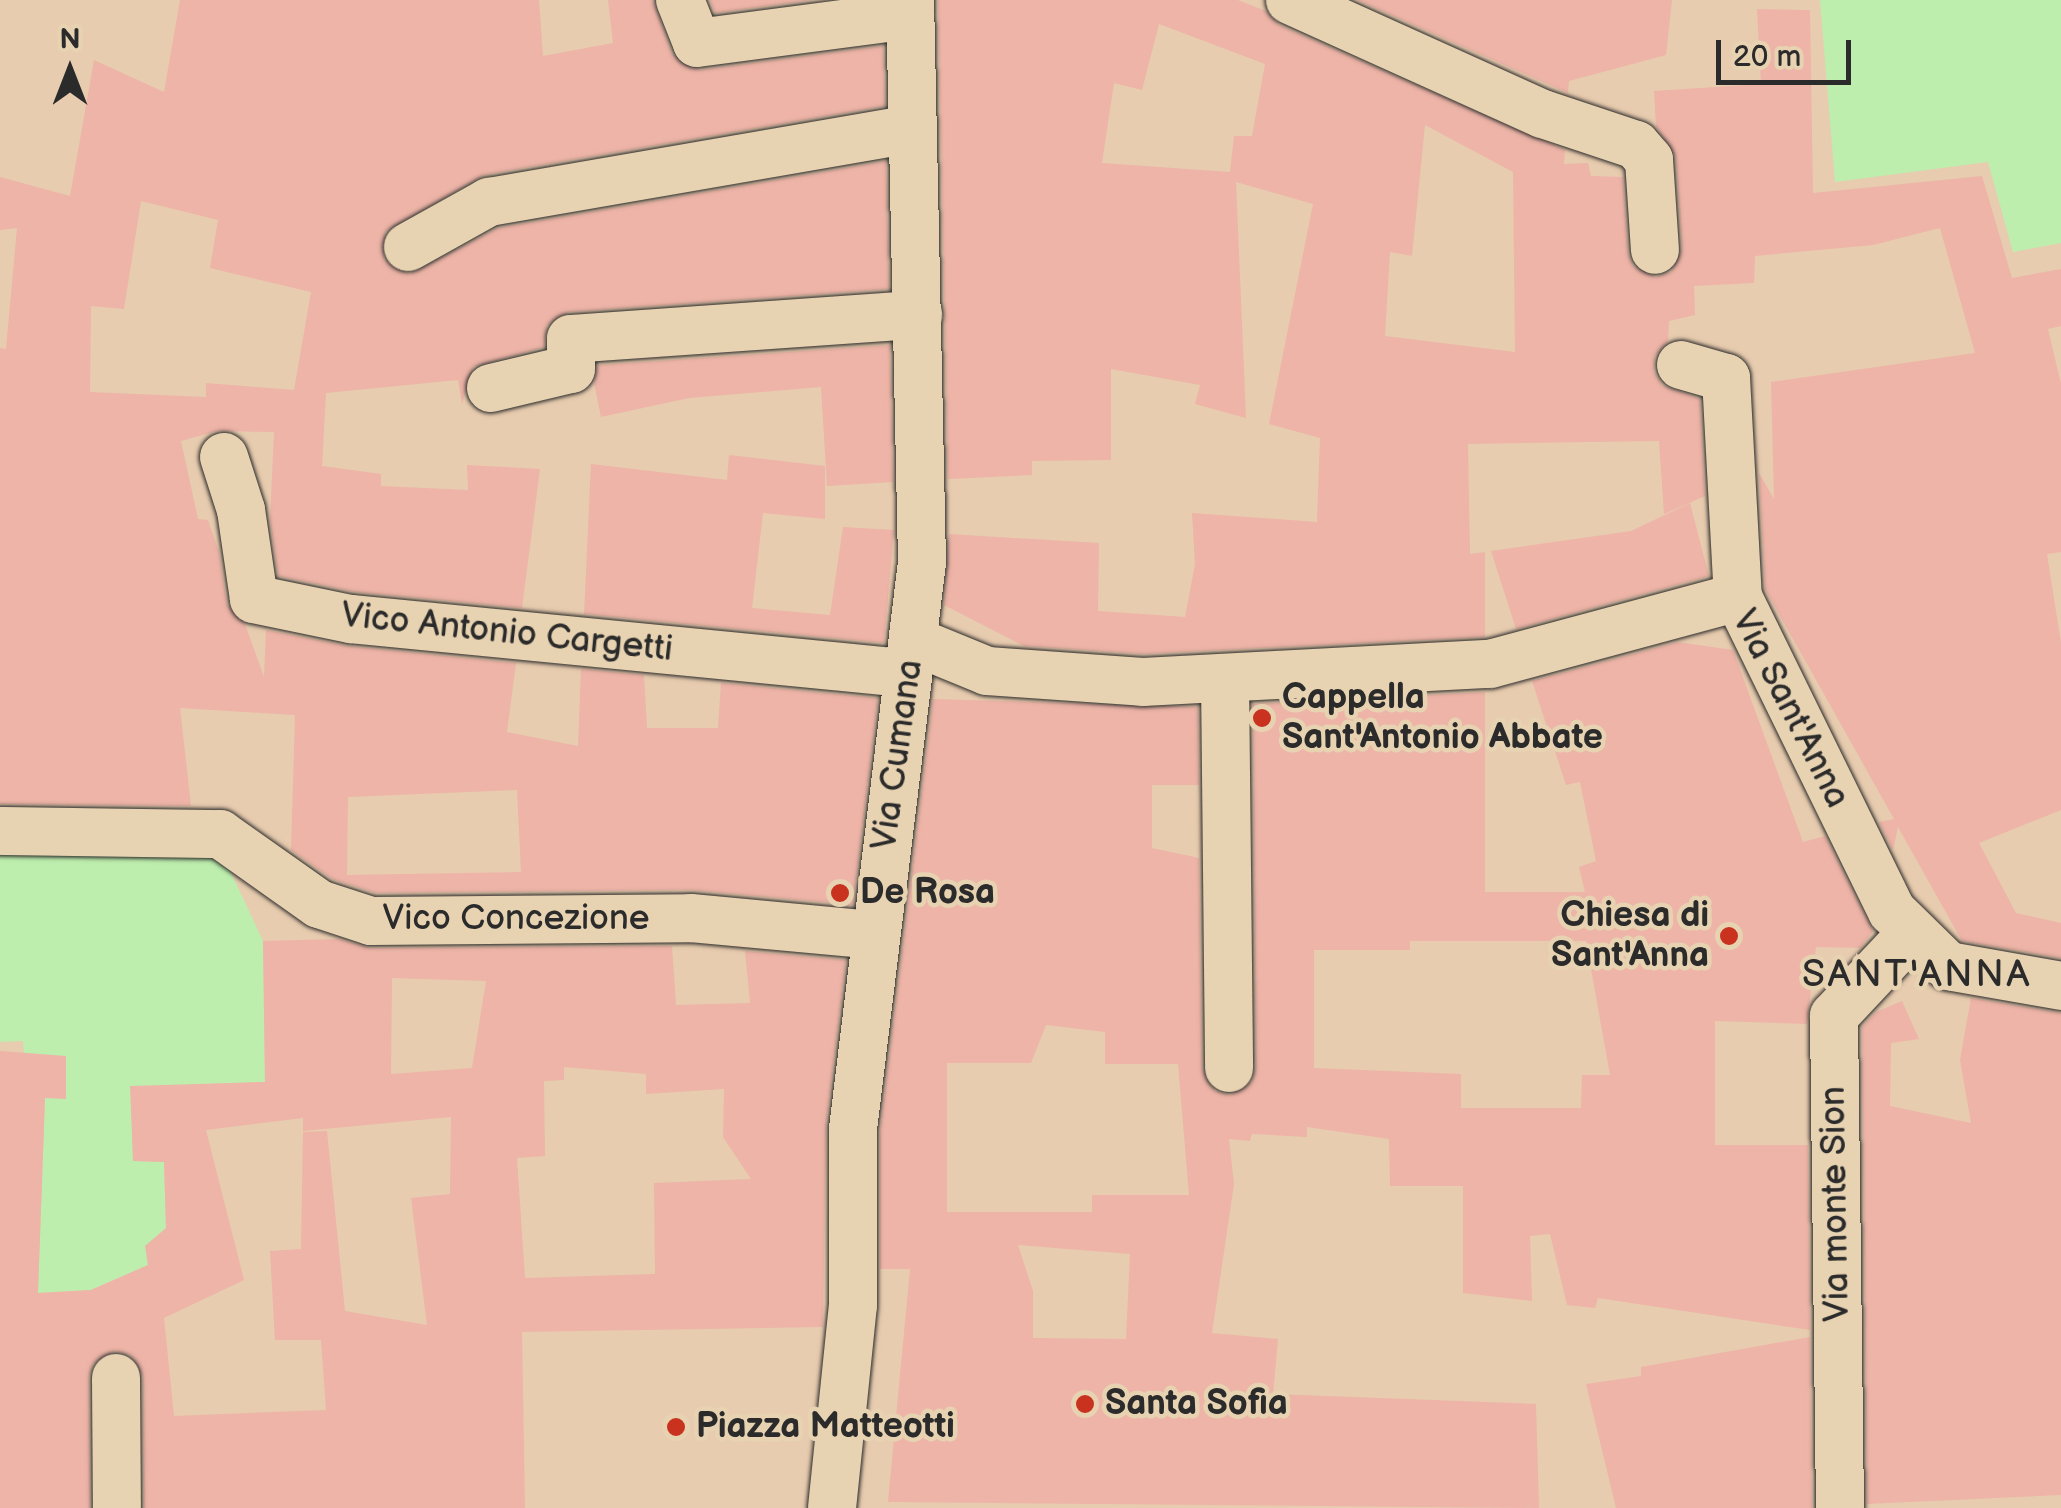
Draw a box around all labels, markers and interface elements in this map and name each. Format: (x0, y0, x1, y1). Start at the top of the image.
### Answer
north arrow (20, 20, 120, 120)
scale bar (1721, 20, 1856, 82)
text: N (59, 23, 81, 56)
text: 20 m (1733, 39, 1801, 75)
street label: Vico Antonio Cargetti (339, 595, 675, 671)
street label: Via Sant'Anna (1722, 603, 1858, 815)
street label: Via Cumana (864, 657, 932, 853)
place label: Cappella Sant'Antonio Abbate (1282, 677, 1603, 759)
marker: Cappella Sant'Antonio Abbate (1251, 707, 1273, 729)
place label: De Rosa (860, 872, 995, 914)
marker: De Rosa (829, 882, 851, 904)
place label: Chiesa di Sant'Anna (1551, 895, 1709, 977)
street label: Vico Concezione (383, 898, 649, 940)
marker: Chiesa di Sant'Anna (1718, 925, 1740, 947)
district label: SANT'ANNA (1802, 952, 2032, 998)
street label: Via monte Sion (1813, 1085, 1859, 1323)
place label: Santa Sofia (1105, 1383, 1288, 1425)
marker: Santa Sofia (1074, 1393, 1096, 1415)
place label: Piazza Matteotti (696, 1406, 955, 1448)
marker: Piazza Matteotti (665, 1416, 687, 1438)

